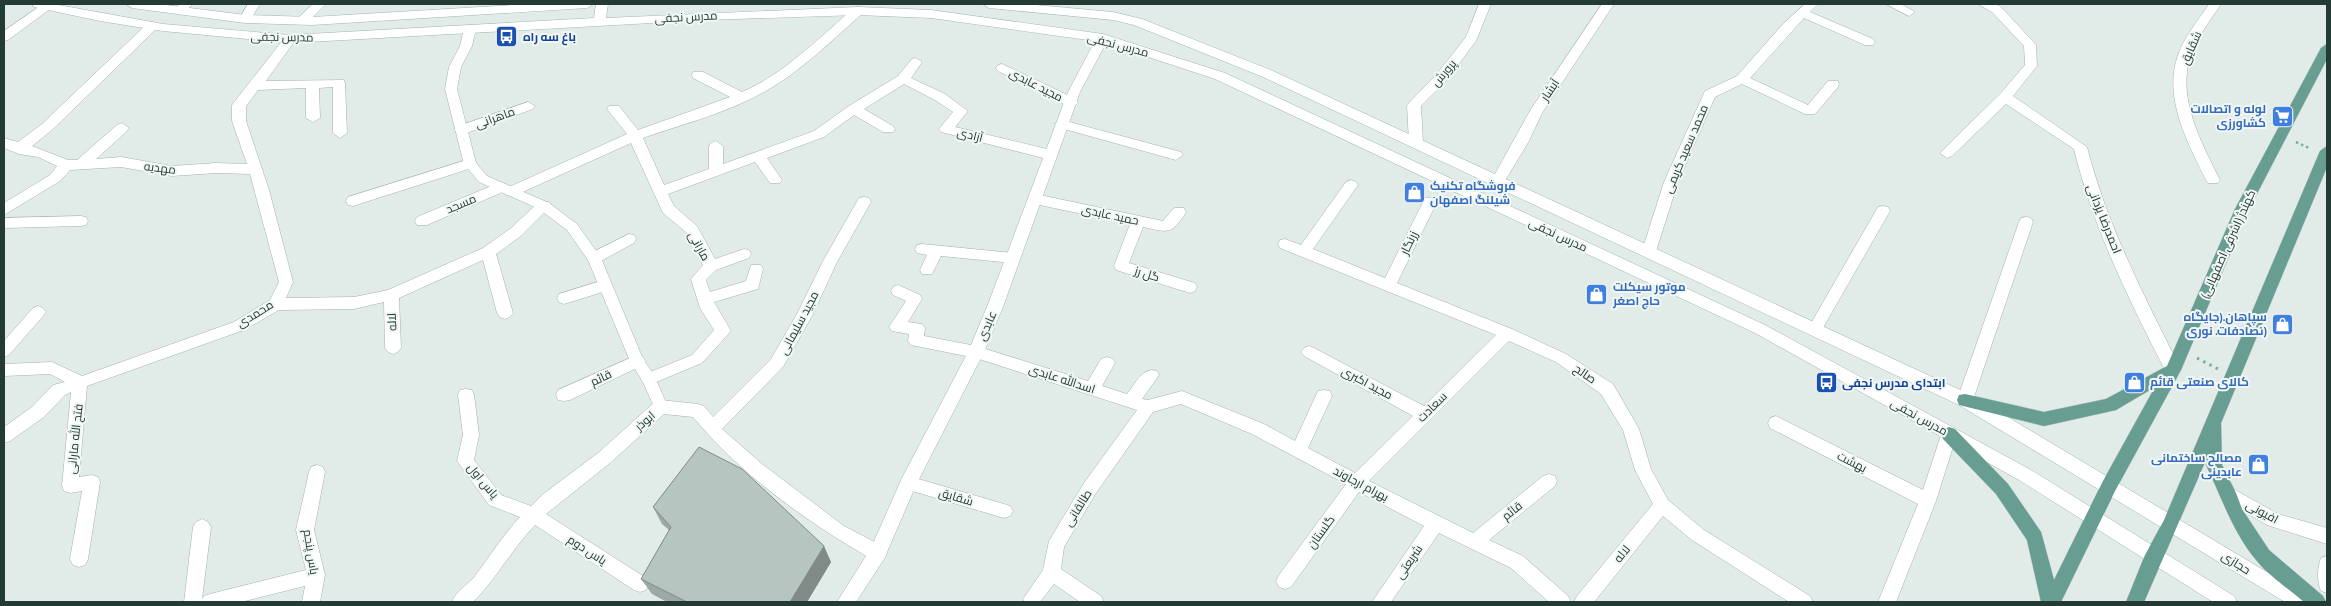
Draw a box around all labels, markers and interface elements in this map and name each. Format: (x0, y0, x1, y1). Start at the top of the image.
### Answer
street label: مدرس نجفی (654, 7, 718, 26)
bus stop icon: باغ سه راه (495, 25, 519, 49)
street label: مدرس نجفی (250, 28, 314, 45)
place label: باغ سه راه (523, 29, 576, 46)
street label: مدرس نجفی (1086, 29, 1151, 60)
street label: شقایق (2177, 29, 2204, 67)
street label: پرورش (1428, 55, 1461, 91)
street label: مجید عابدی (1007, 65, 1066, 105)
street label: آبشار (1536, 75, 1563, 104)
place label: لوله و اتصالات کشاورزی (2191, 101, 2266, 131)
street label: محمد سعید کریمی (1660, 102, 1711, 195)
street label: ماهرانی (473, 103, 517, 132)
supermarket icon: لوله و اتصالات کشاورزی (2270, 104, 2294, 128)
street label: آزادی (956, 124, 985, 145)
street label: مهدیه (143, 158, 177, 177)
place label: فروشگاه تکنیک شیلنگ اصفهان (1430, 178, 1516, 208)
shop icon: فروشگاه تکنیک شیلنگ اصفهان (1402, 181, 1426, 205)
street label: احمدرضا یزدانی (2084, 182, 2125, 256)
street label: کهندژ (اشرفی اصفهانی) (2197, 187, 2258, 300)
street label: مسجد (443, 190, 478, 217)
street label: حمید عابدی (1080, 201, 1140, 228)
street label: مدرس نجفی (1526, 214, 1590, 255)
street label: مارانی (685, 228, 714, 263)
street label: زرنگار (1396, 228, 1421, 258)
street label: گل رز (1132, 262, 1161, 284)
place label: موتور سیکلت حاج اصغر (1612, 279, 1686, 310)
shop icon: موتور سیکلت حاج اصغر (1585, 282, 1609, 306)
street label: مجید سلیمانی (775, 288, 822, 357)
street label: محمدی (234, 297, 276, 331)
street label: عابدی (974, 309, 1000, 343)
place label: سپاهان.(جایگاه تصادفات. نوری) (2183, 309, 2267, 339)
shop icon: سپاهان.(جایگاه تصادفات. نوری) (2271, 312, 2295, 336)
street label: لاله (384, 313, 399, 331)
street label: اسدالله عابدی (1027, 361, 1097, 396)
street label: صالح (1570, 361, 1600, 387)
street label: مجید اکبری (1339, 363, 1395, 402)
street label: قائم (588, 366, 614, 390)
shop icon: کالای صنعتی قائم (2122, 370, 2146, 394)
bus stop icon: ابتدای مدرس نجفی (1814, 371, 1838, 395)
place label: کالای صنعتی قائم (2150, 374, 2249, 390)
place label: ابتدای مدرس نجفی (1842, 375, 1945, 391)
street label: سعادت (1413, 388, 1450, 425)
street label: مدرس نجفی (1888, 395, 1950, 438)
street label: فتح الله مارانی (63, 403, 87, 475)
street label: ابوذر (631, 408, 658, 434)
street label: بهشت (1835, 448, 1870, 475)
place label: مصالح ساختمانی عابدینی (2151, 450, 2242, 480)
shop icon: مصالح ساختمانی عابدینی (2246, 453, 2270, 477)
street label: یاس اول (464, 460, 503, 502)
street label: بهرام ارجاوند (1330, 463, 1392, 505)
street label: شقایق (937, 484, 975, 509)
street label: طالقانی (1060, 486, 1095, 529)
street label: افیونی (2243, 497, 2281, 526)
street label: قائم (1498, 498, 1526, 524)
street label: گلستان (1304, 512, 1338, 551)
street label: یاس پنجم (299, 528, 323, 577)
street label: یاس دوم (564, 531, 610, 569)
street label: شریعتی (1392, 542, 1426, 582)
street label: لاله (1610, 542, 1633, 565)
street label: حجازی (2219, 548, 2254, 577)

